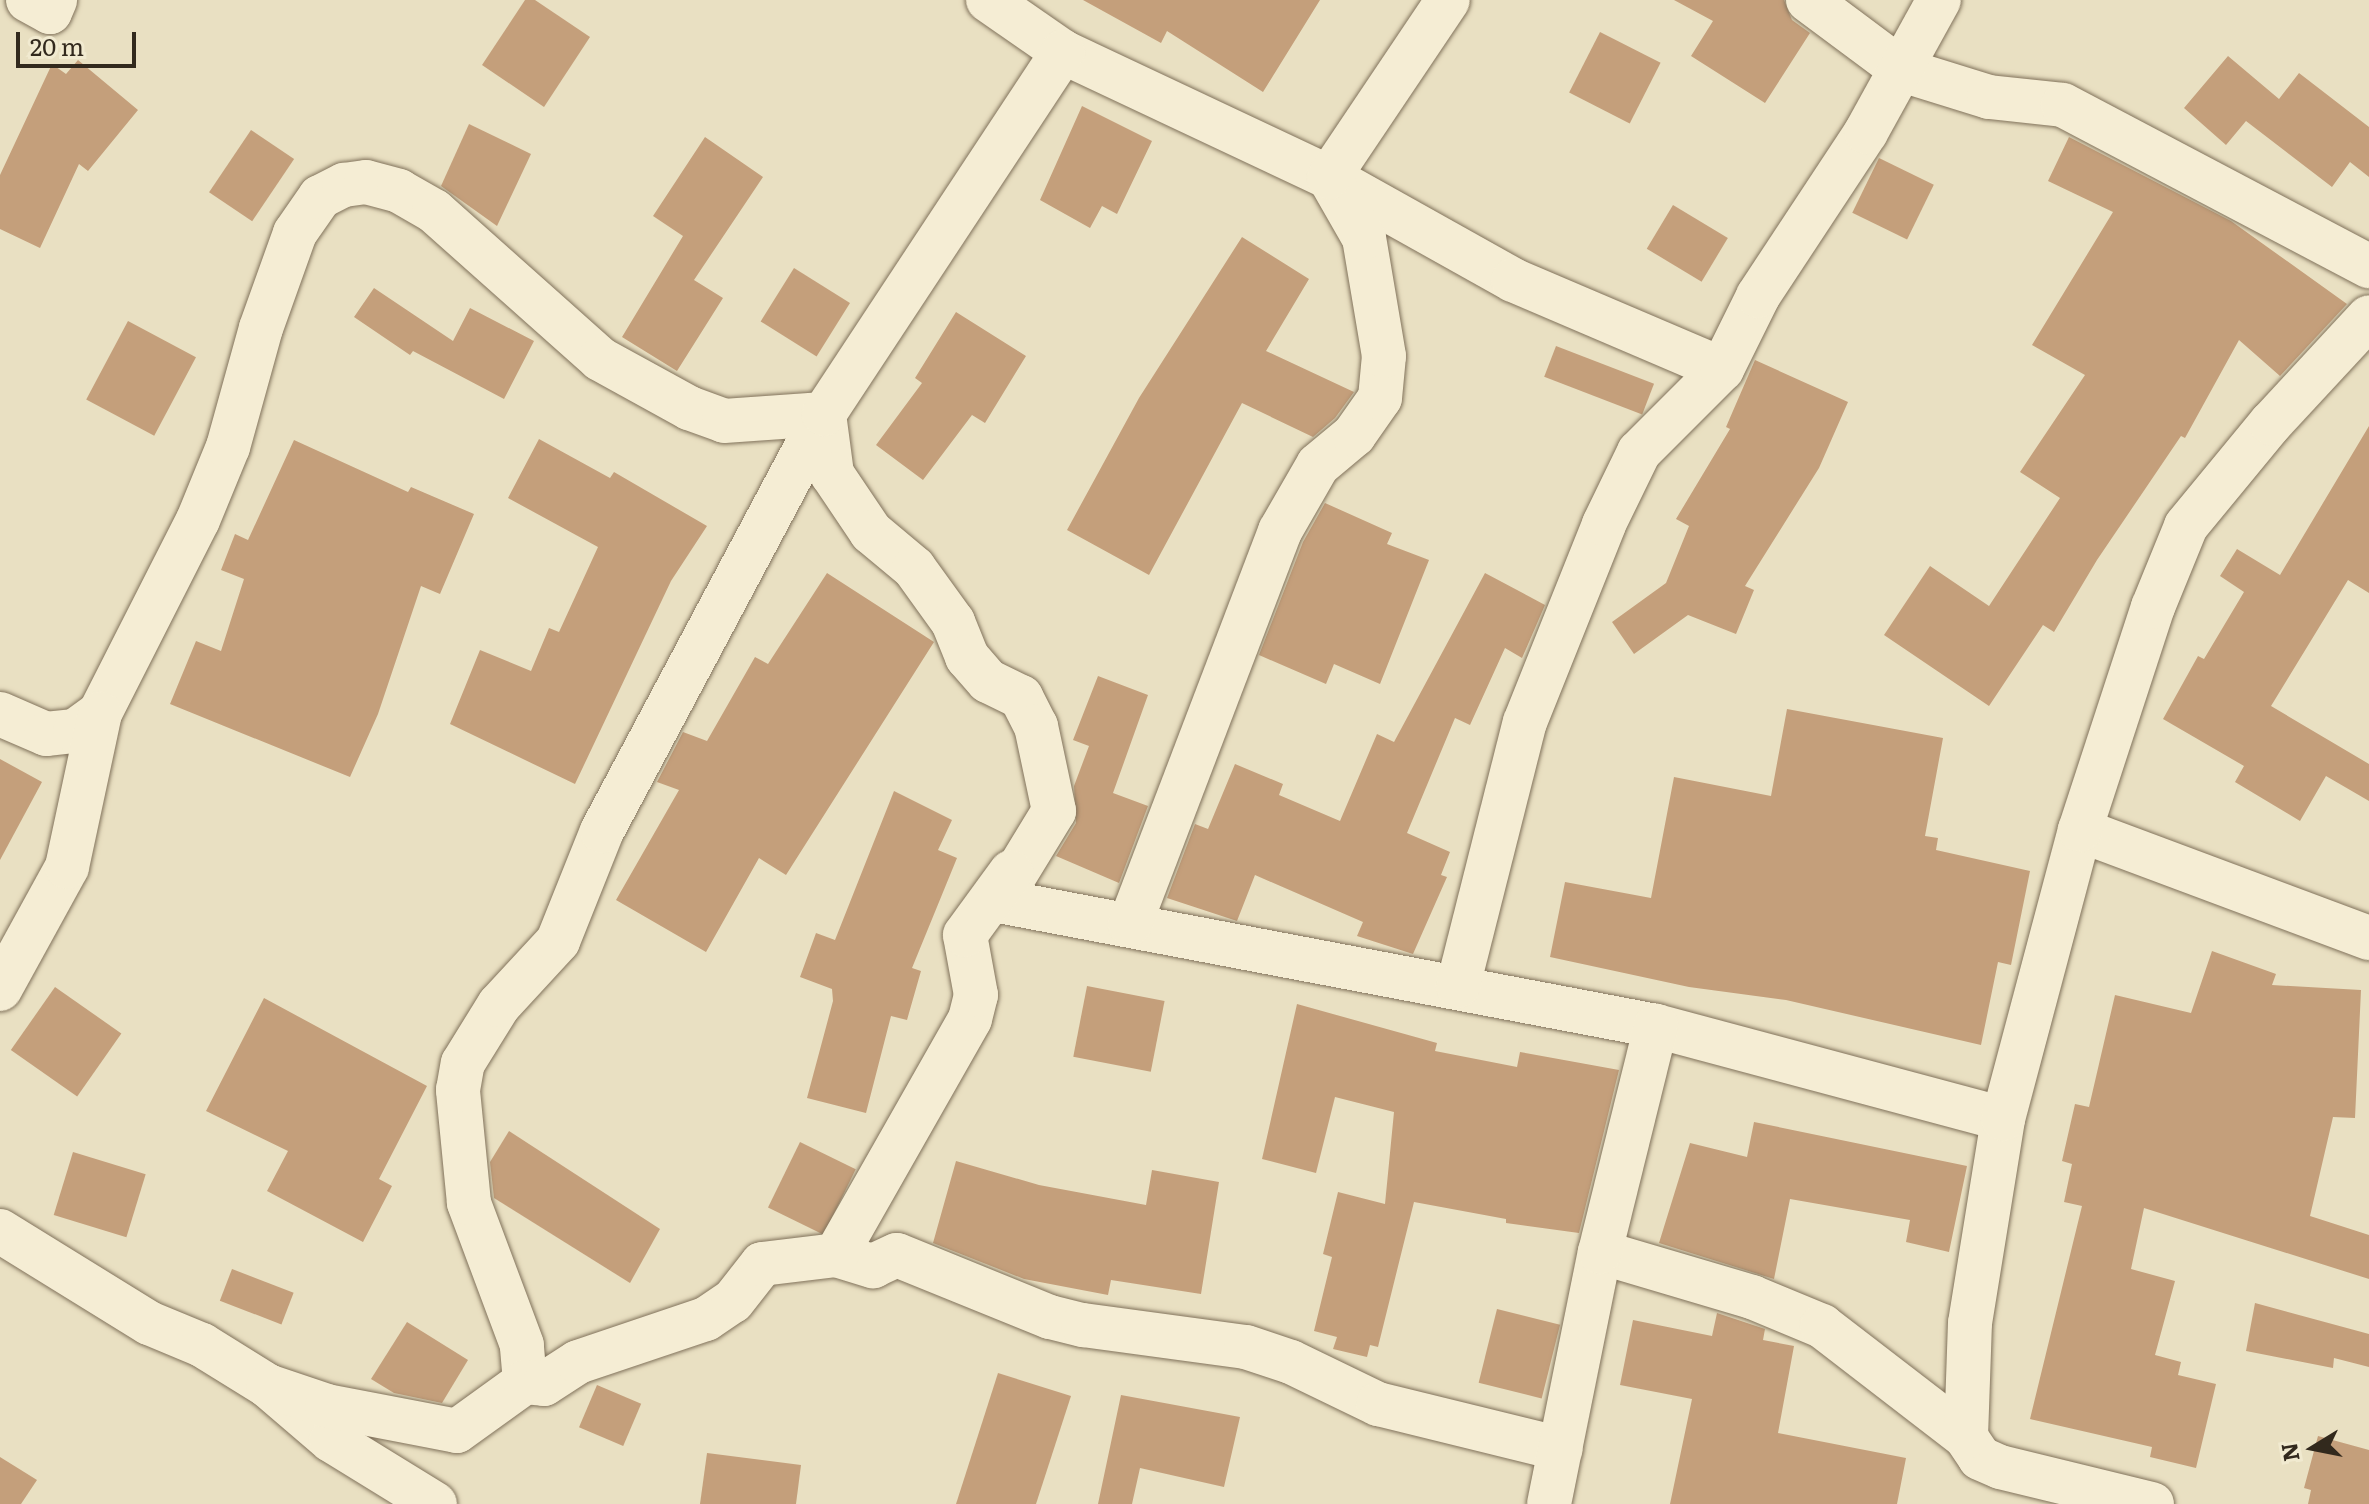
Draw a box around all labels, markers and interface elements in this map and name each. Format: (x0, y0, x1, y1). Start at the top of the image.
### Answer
scale bar (20, 16, 140, 66)
text: 20 m (30, 28, 84, 63)
north arrow (2273, 1408, 2353, 1488)
text: N (2271, 1440, 2307, 1464)

